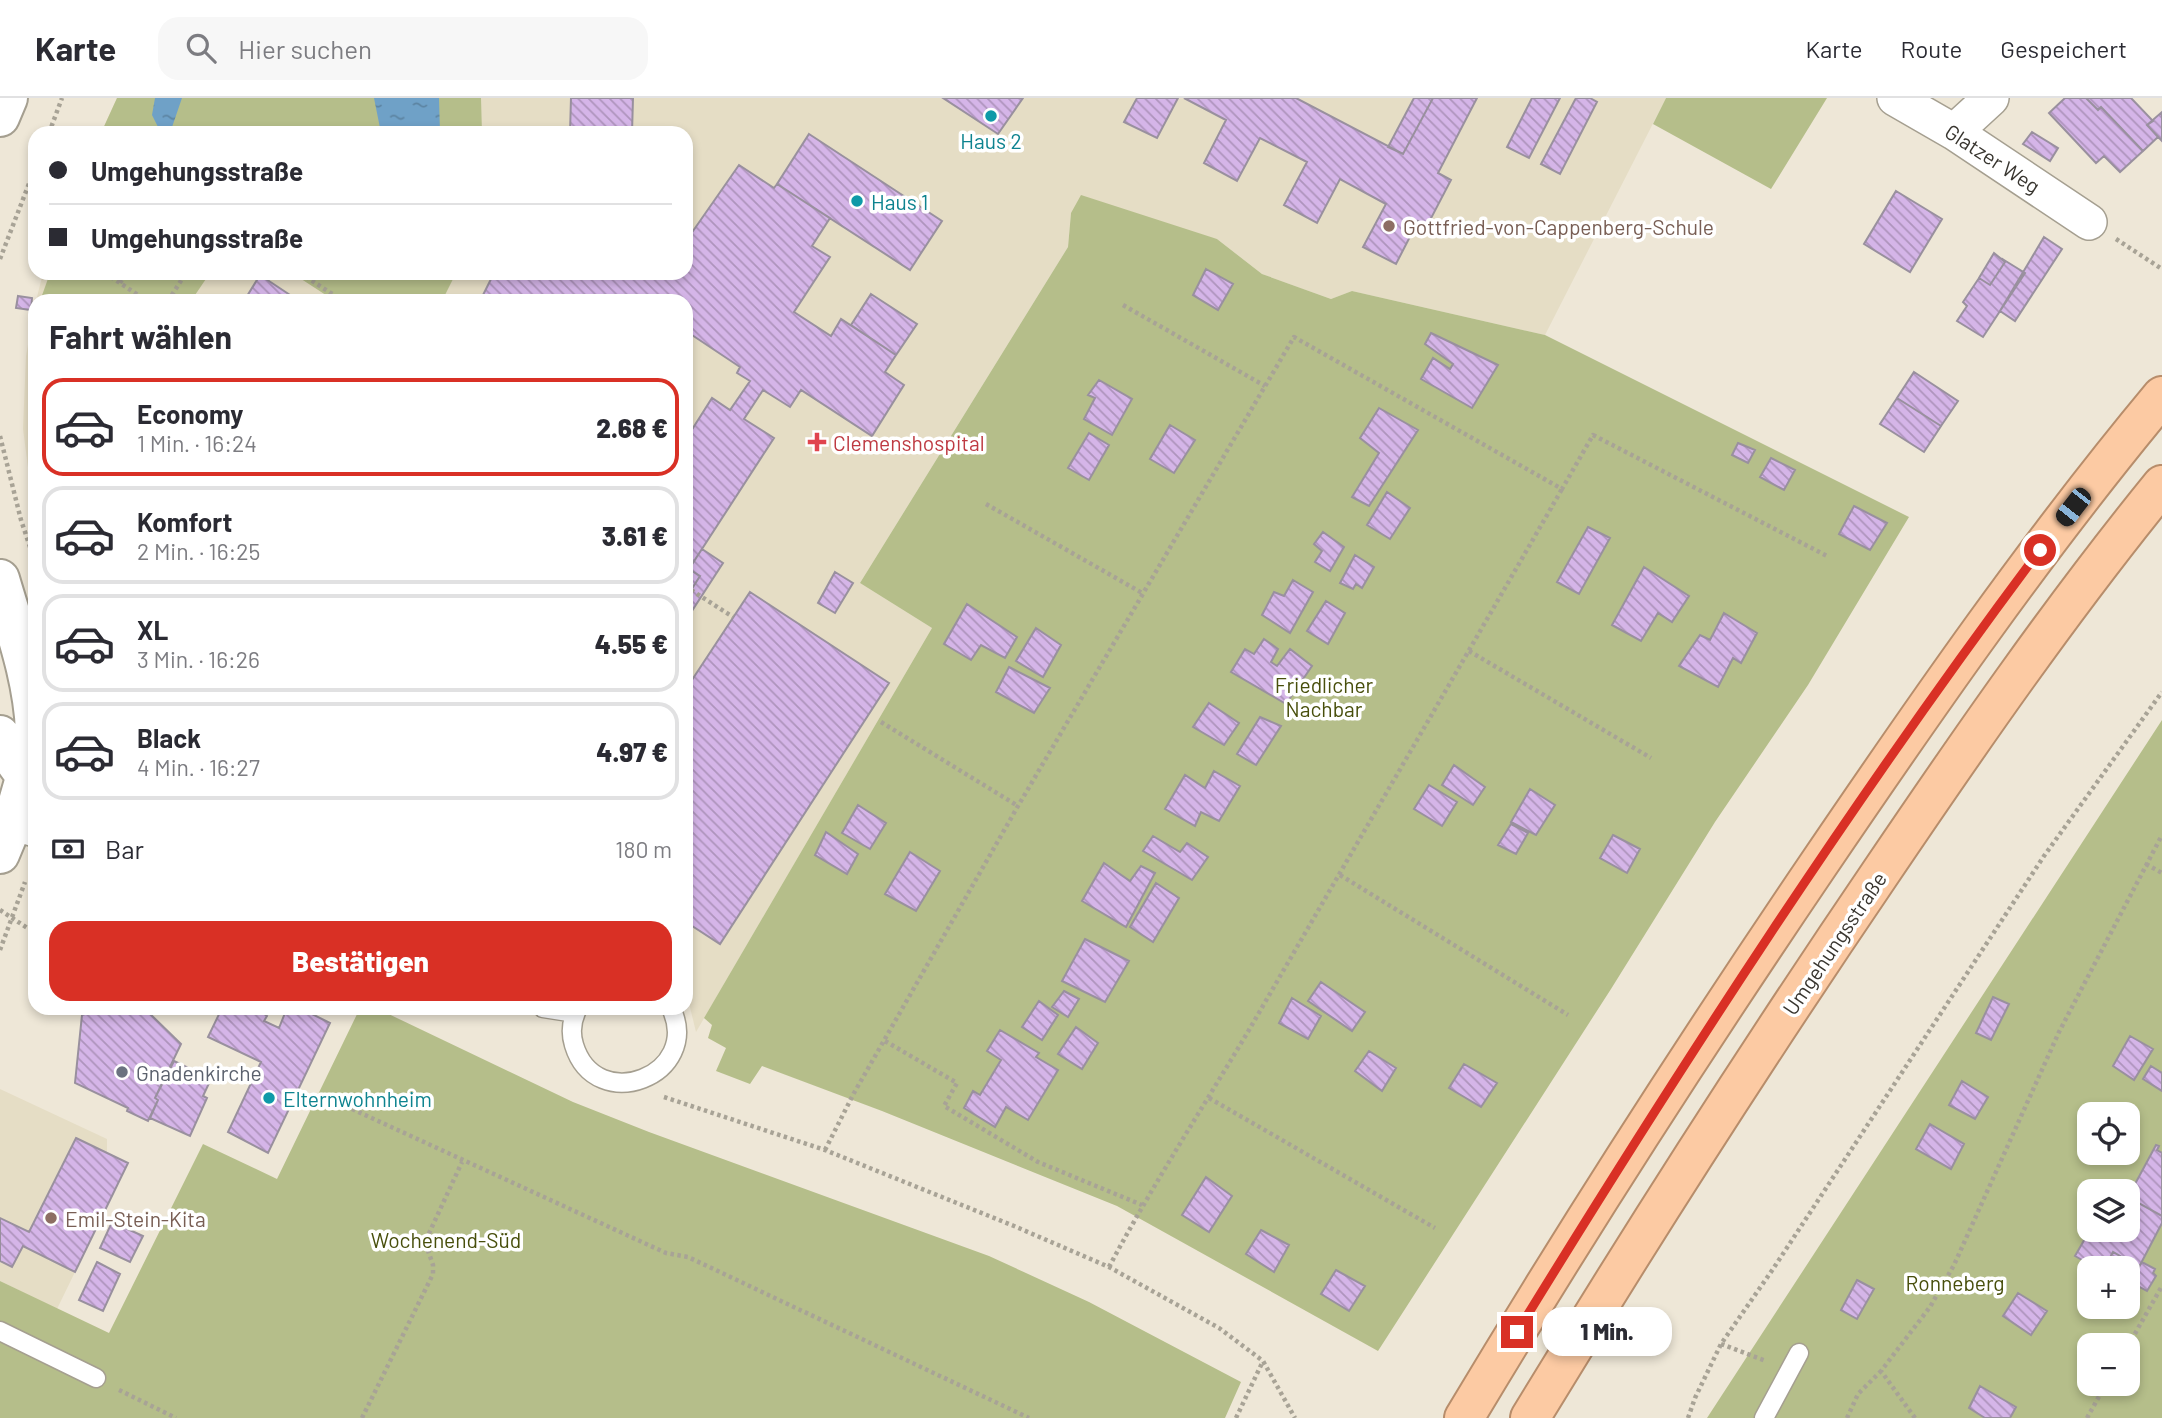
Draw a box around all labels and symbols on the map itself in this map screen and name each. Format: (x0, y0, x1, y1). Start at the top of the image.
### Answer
marker: Haus 2 (983, 108, 999, 124)
street label: Glatzer Weg (1941, 118, 2045, 198)
place label: Haus 2 (960, 128, 1022, 153)
place label: Haus 1 (871, 189, 928, 214)
marker: Haus 1 (849, 193, 865, 209)
place label: Gottfried-von-Cappenberg-Schule (1403, 214, 1714, 239)
marker: Gottfried-von-Cappenberg-Schule (1381, 218, 1397, 234)
place label: Clemenshospital (833, 430, 984, 455)
marker: Clemenshospital (807, 432, 827, 452)
car (2052, 484, 2095, 530)
route start (2024, 534, 2056, 566)
park label: Friedlicher Nachbar (1275, 672, 1374, 721)
street label: Umgehungsstraße (1777, 867, 1891, 1019)
place label: Gnadenkirche (136, 1060, 262, 1085)
marker: Gnadenkirche (114, 1064, 130, 1080)
place label: Elternwohnheim (283, 1086, 432, 1111)
marker: Elternwohnheim (261, 1090, 277, 1106)
place label: Emil-Stein-Kita (65, 1206, 206, 1231)
marker: Emil-Stein-Kita (43, 1210, 59, 1226)
park label: Wochenend-Süd (371, 1227, 521, 1252)
park label: Ronneberg (1905, 1270, 2005, 1295)
callout: 1 Min. (1542, 1308, 1671, 1356)
route end (1501, 1316, 1533, 1348)

